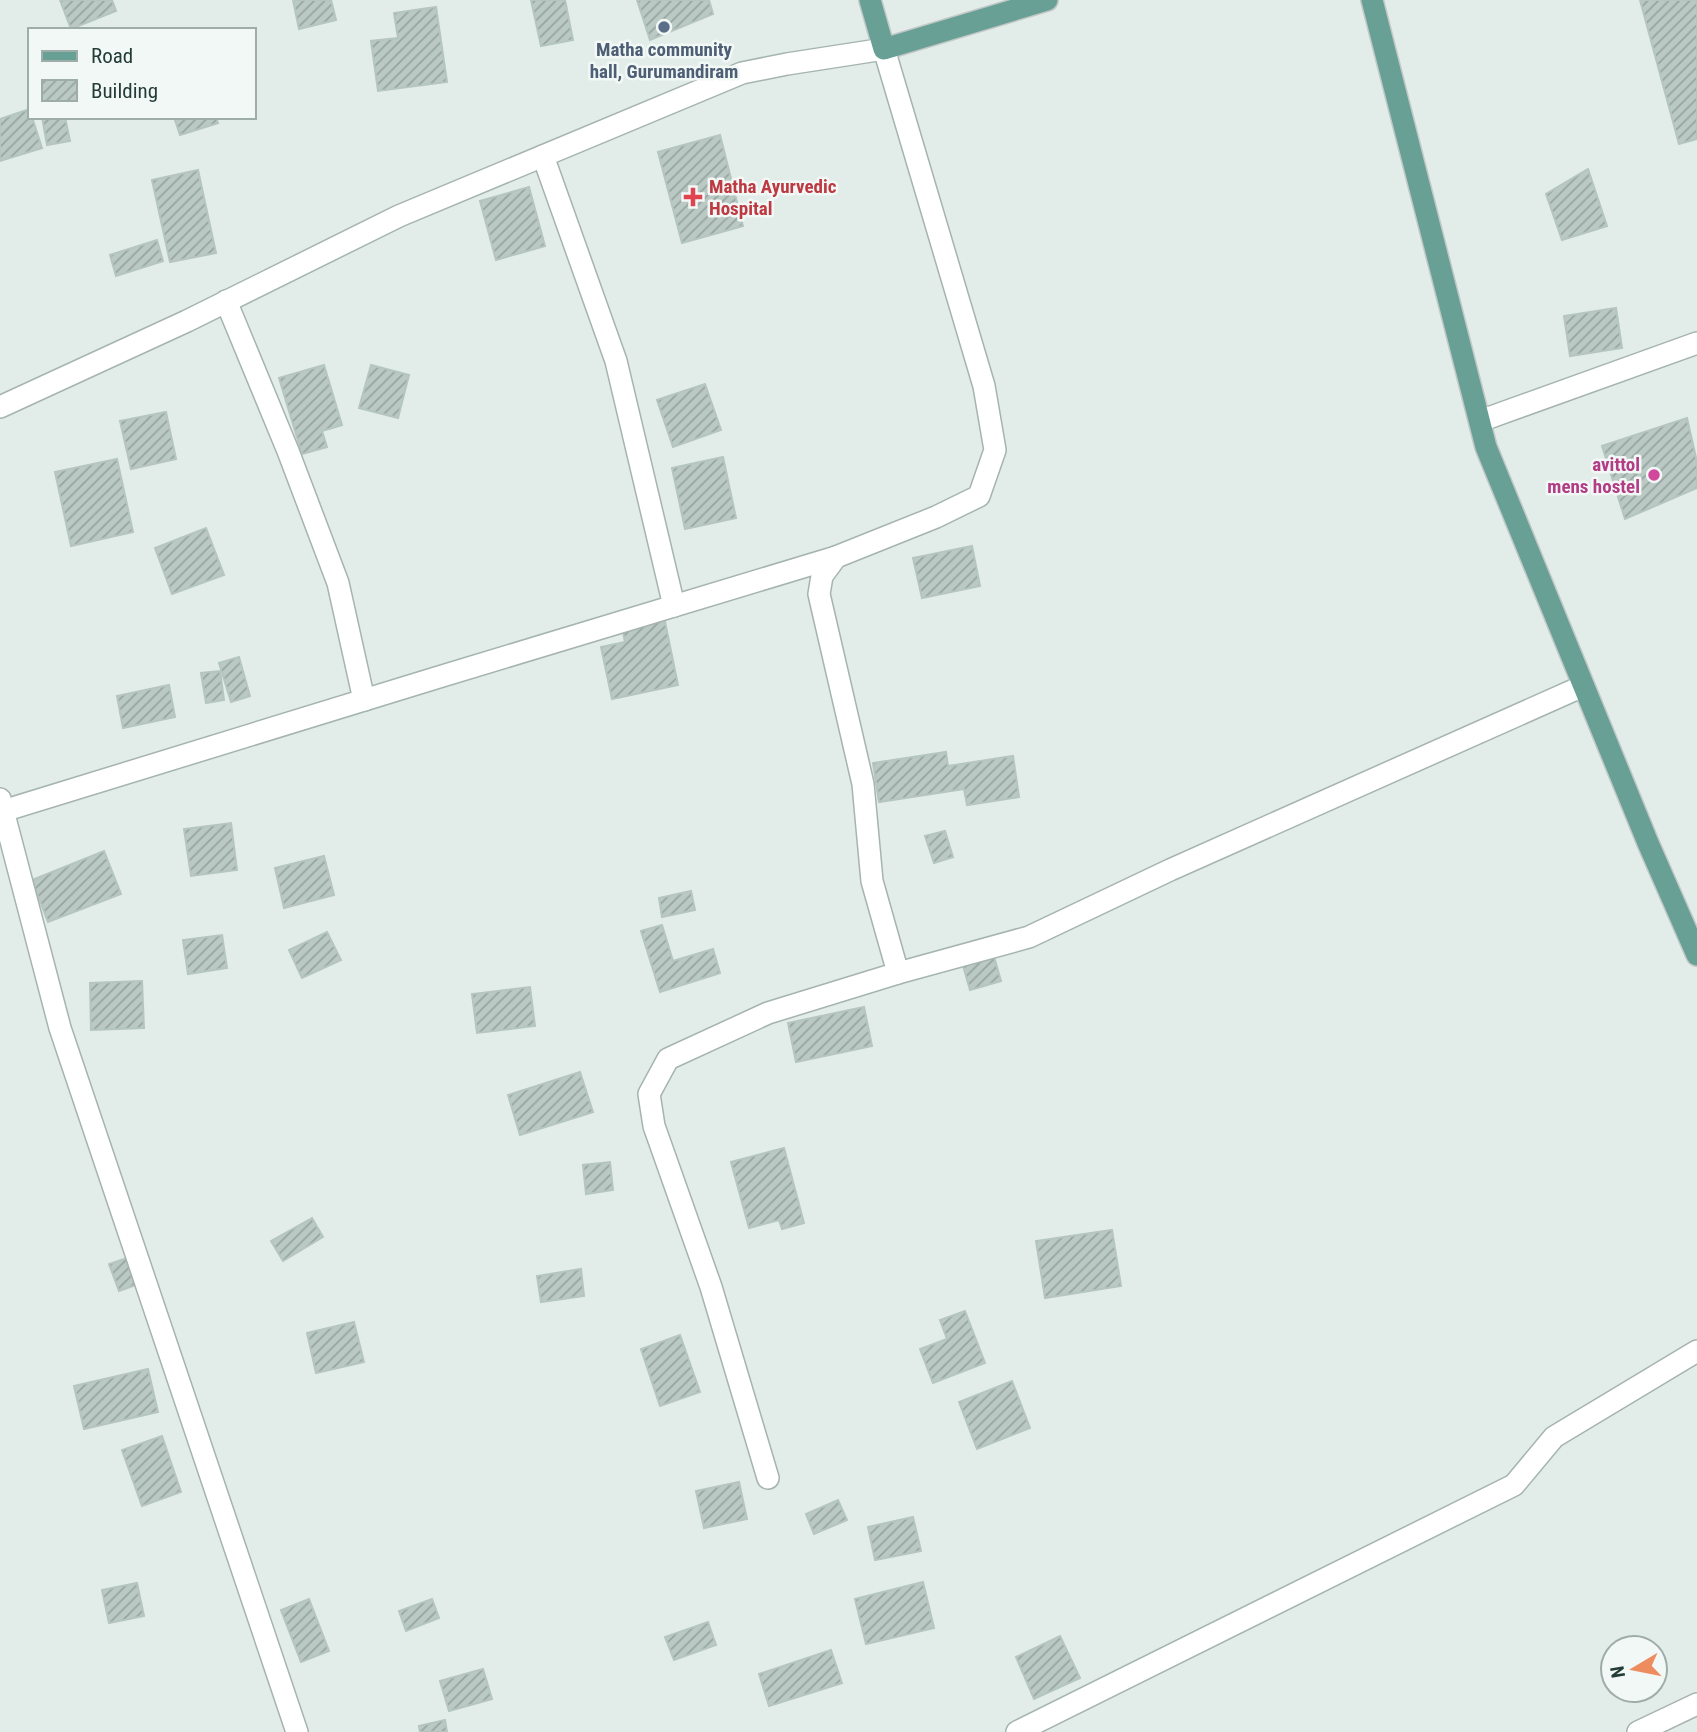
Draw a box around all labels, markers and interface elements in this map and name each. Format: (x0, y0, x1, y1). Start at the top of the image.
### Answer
marker: Matha community hall, Gurumandiram (656, 19, 672, 35)
legend (28, 28, 256, 119)
place label: Matha community hall, Gurumandiram (590, 38, 738, 83)
text: Road (91, 44, 133, 68)
text: Building (91, 79, 158, 103)
place label: Matha Ayurvedic Hospital (709, 175, 837, 220)
marker: Matha Ayurvedic Hospital (683, 187, 703, 207)
place label: avittol mens hostel (1547, 453, 1640, 498)
marker: avittol mens hostel (1646, 467, 1662, 483)
north arrow (1599, 1634, 1669, 1704)
text: N (1605, 1664, 1630, 1680)

